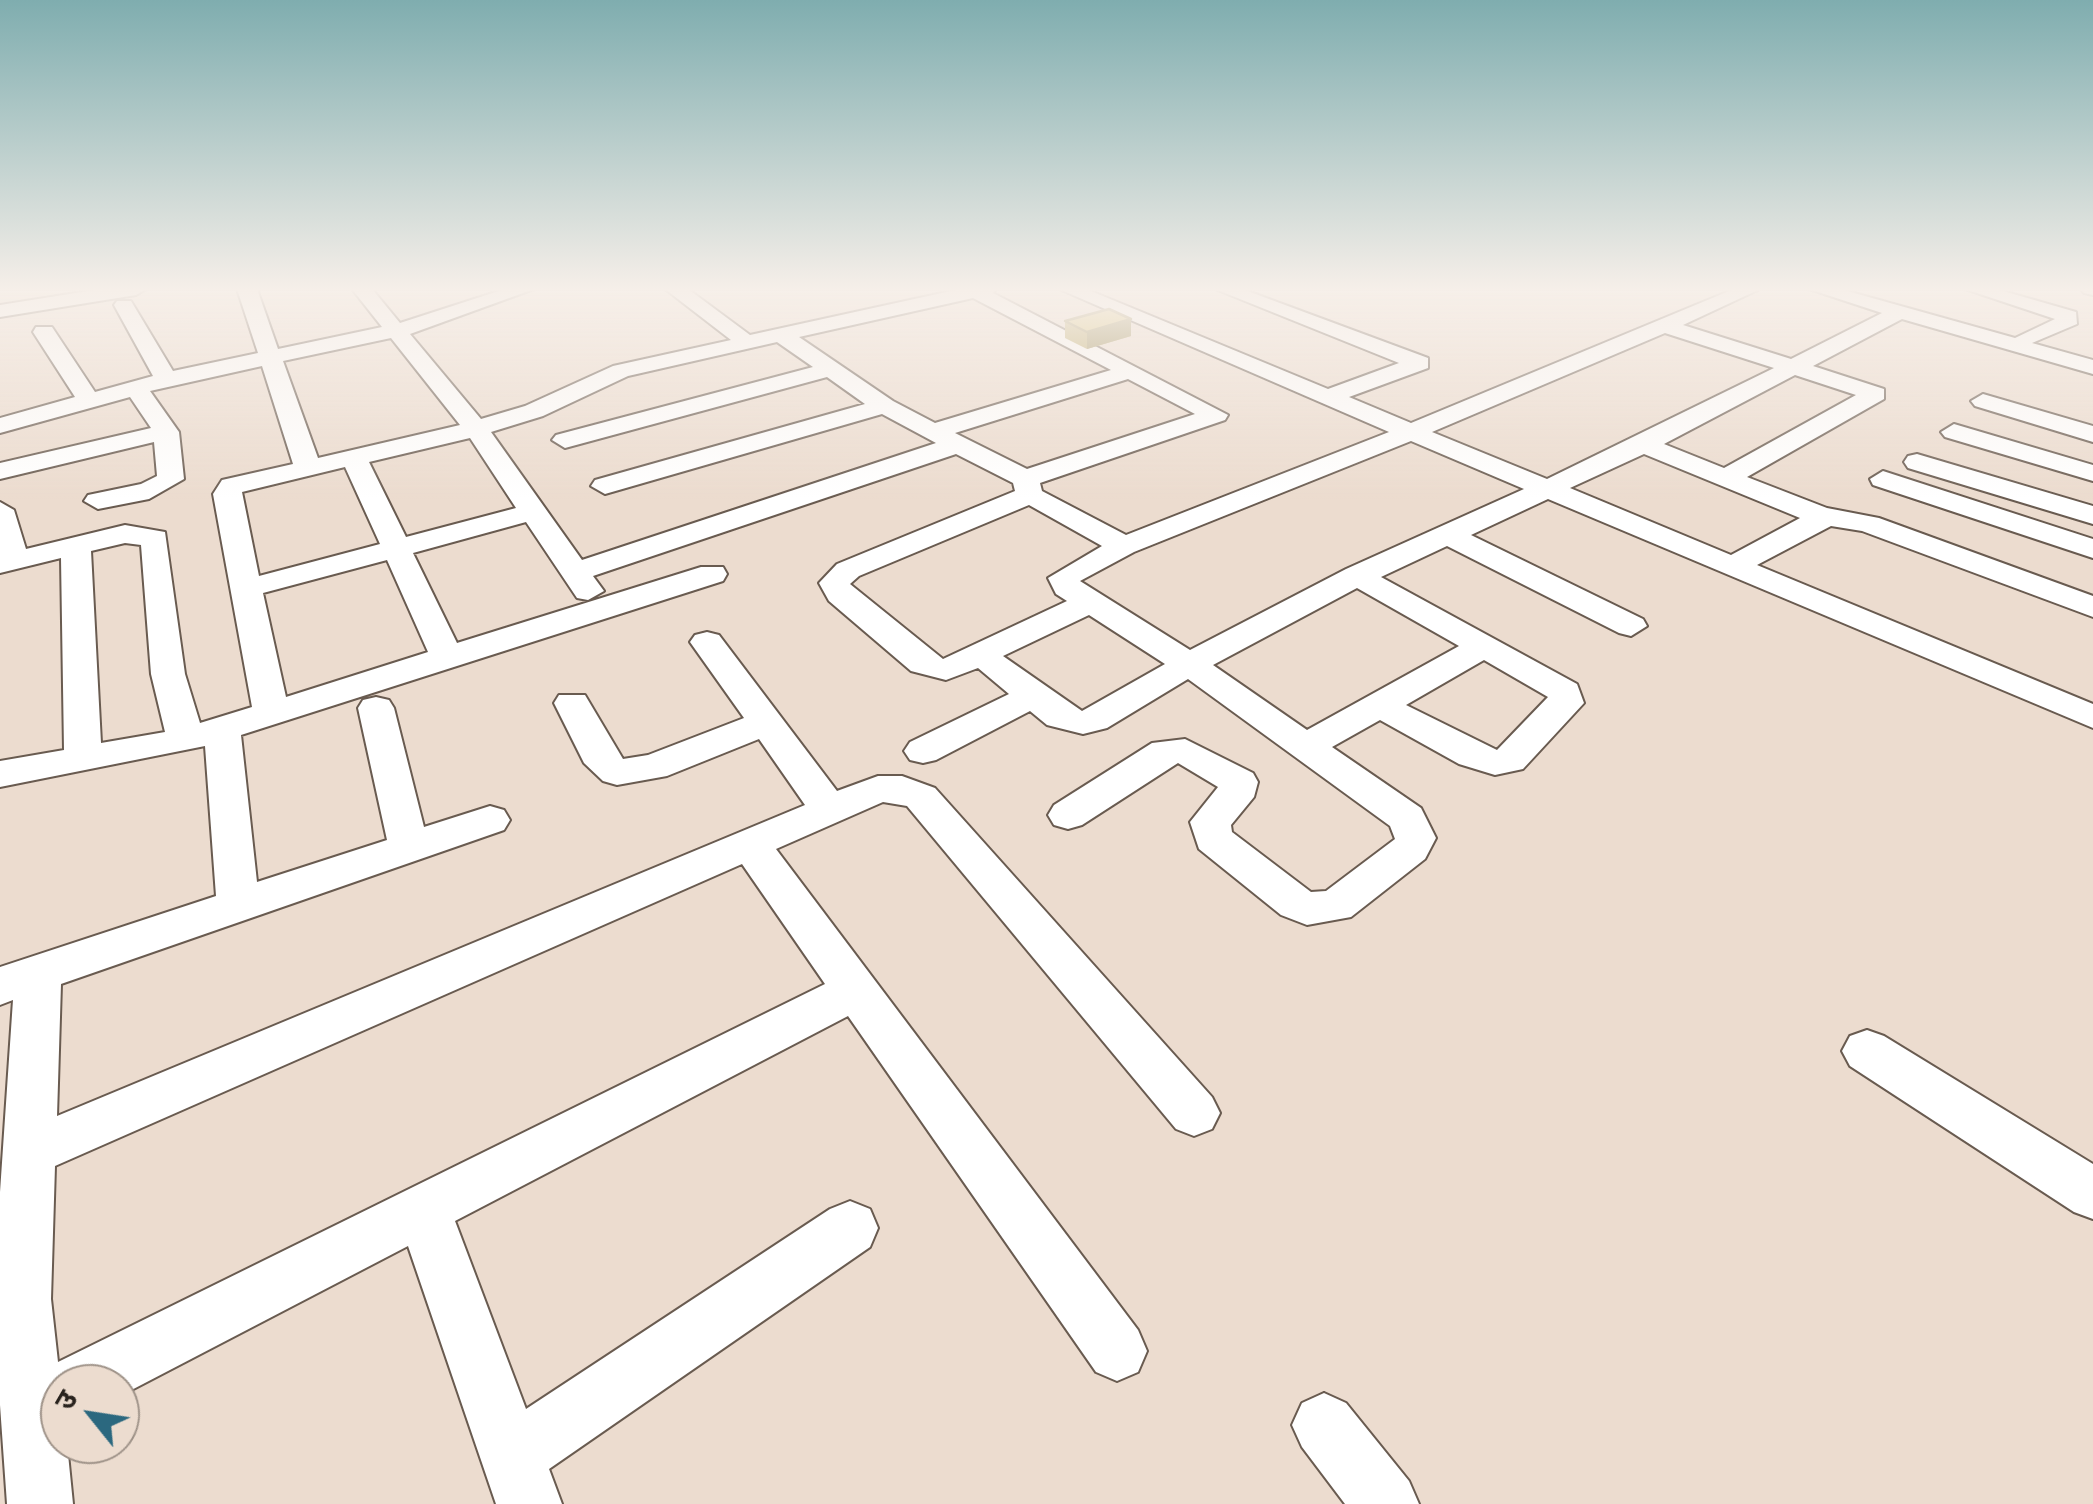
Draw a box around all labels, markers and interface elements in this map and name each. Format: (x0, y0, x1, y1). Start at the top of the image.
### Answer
north arrow (40, 1364, 140, 1464)
text: उ (47, 1384, 85, 1416)

